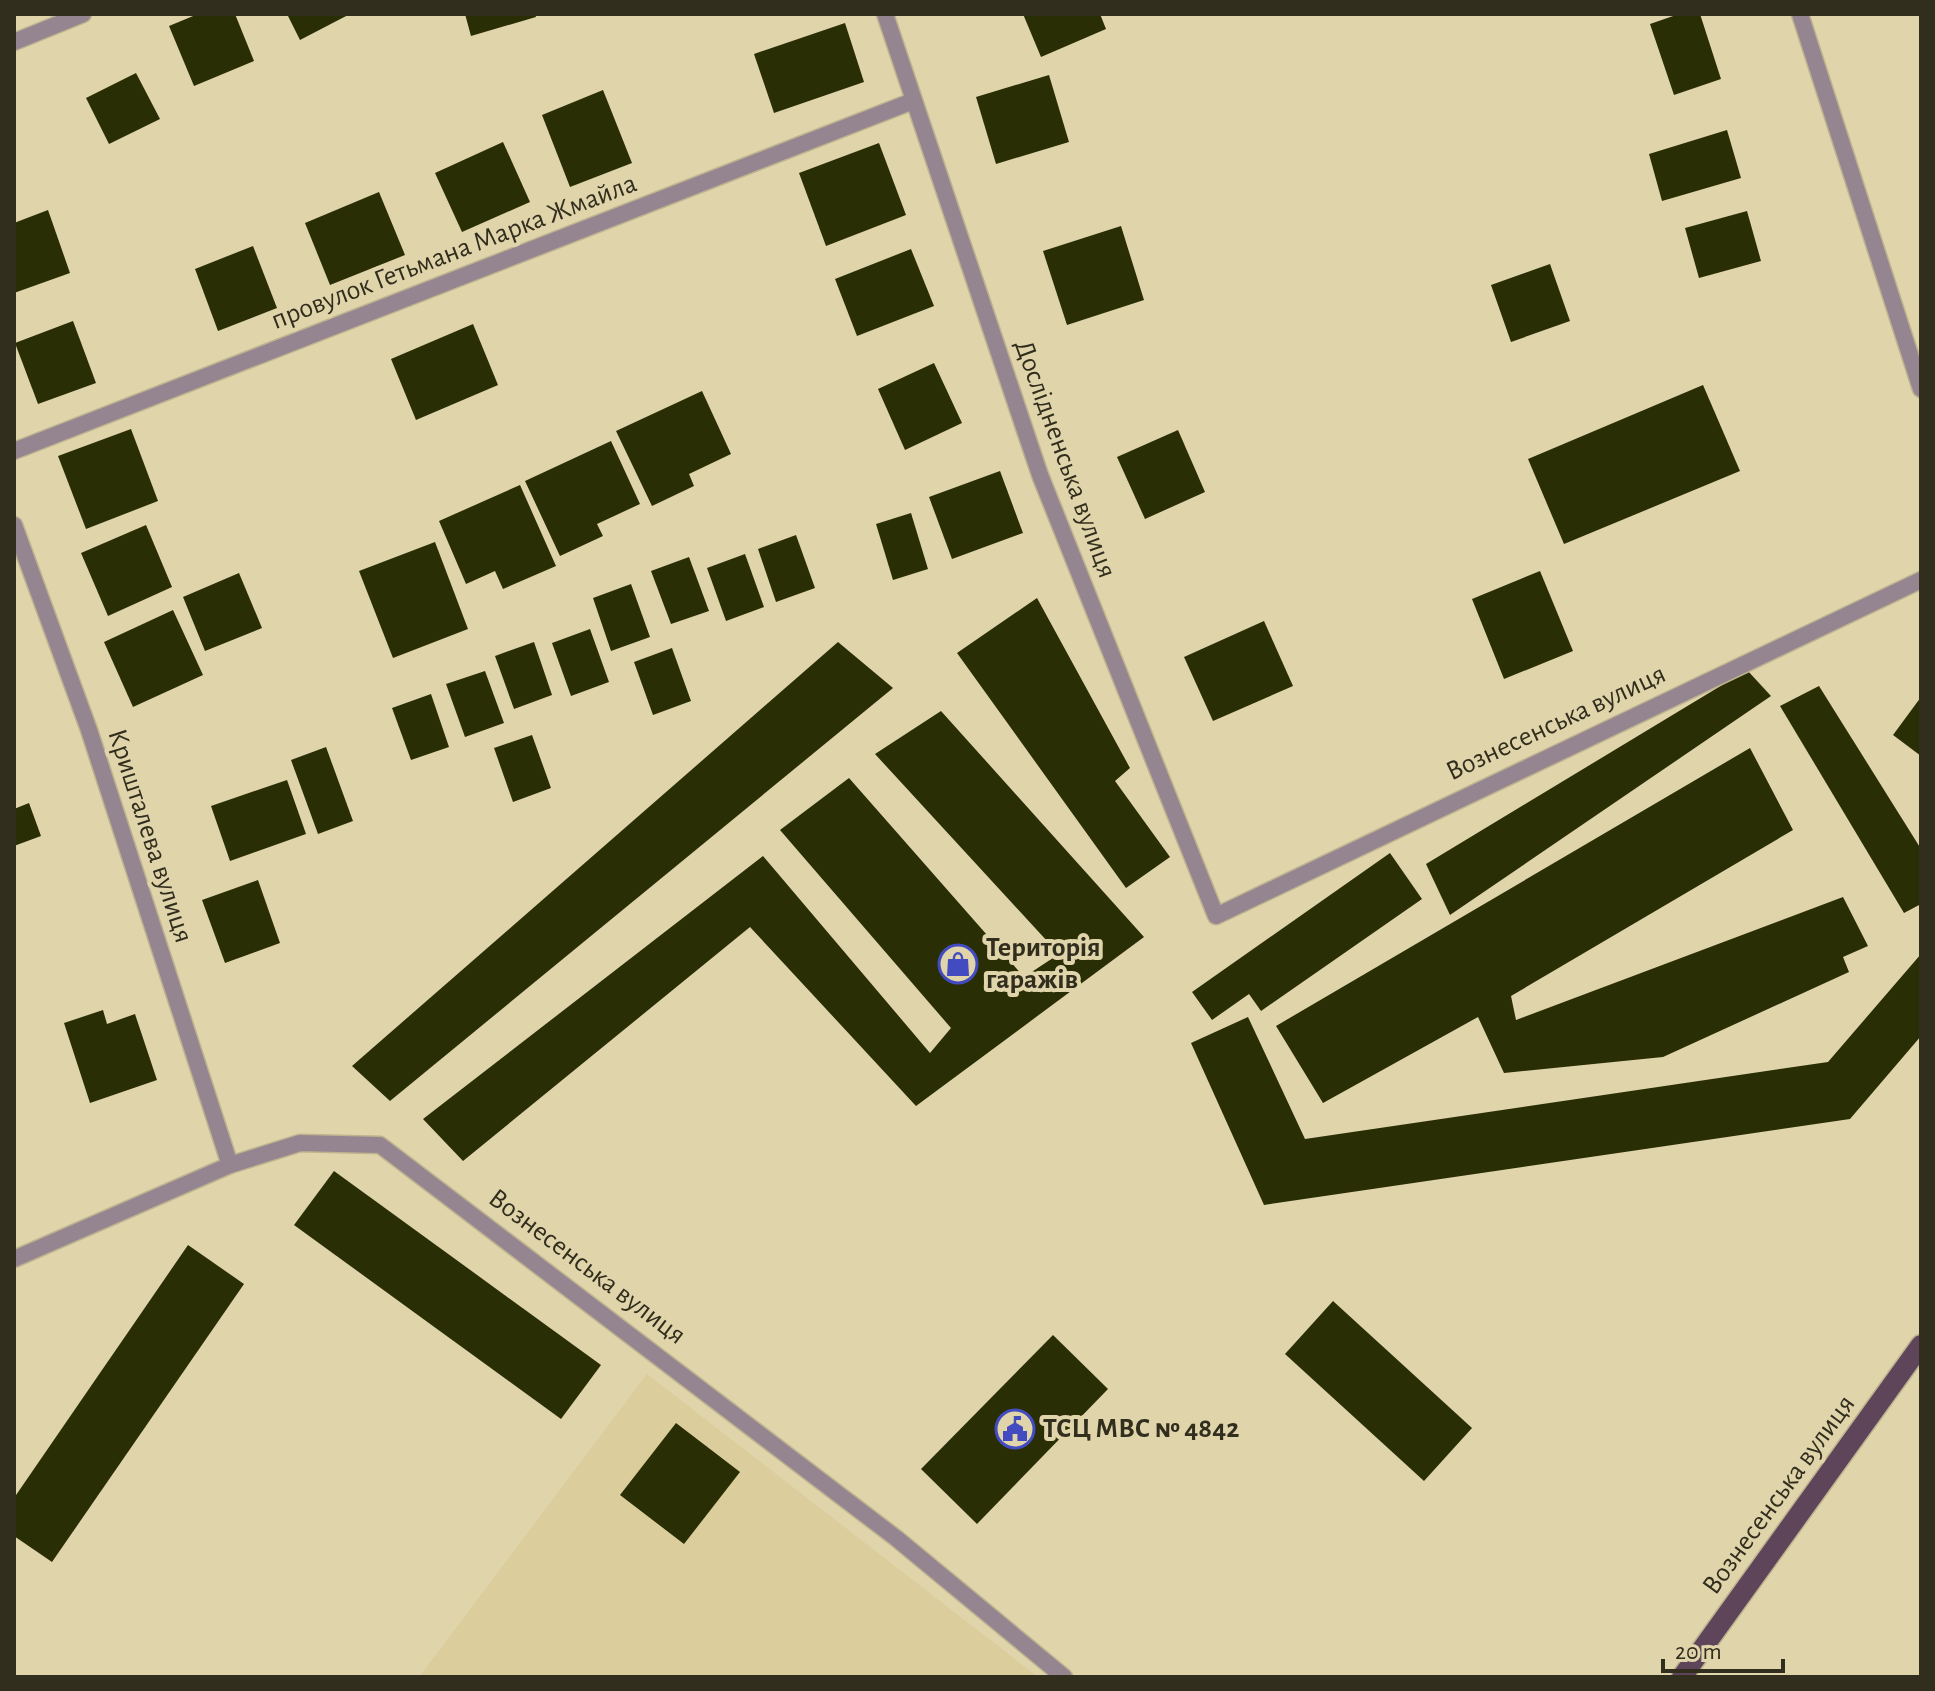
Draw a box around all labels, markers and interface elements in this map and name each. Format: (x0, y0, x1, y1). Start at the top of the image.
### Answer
street label: провулок Гетьмана Марка Жмайла (267, 169, 641, 335)
street label: Дослідненська вулиця (1009, 336, 1121, 582)
street label: Вознесенська вулиця (1442, 660, 1670, 786)
street label: Кришталева вулиця (102, 726, 198, 946)
place label: Територія гаражів (986, 934, 1101, 994)
shop icon: Територія гаражів (937, 943, 979, 985)
street label: Вознесенська вулиця (483, 1184, 691, 1350)
street label: Вознесенська вулиця (1697, 1390, 1861, 1600)
public building icon: ТСЦ МВС № 4842 (994, 1408, 1036, 1450)
place label: ТСЦ МВС № 4842 (1043, 1415, 1239, 1443)
scale bar (1663, 1623, 1783, 1673)
text: 20 m (1675, 1640, 1722, 1664)

